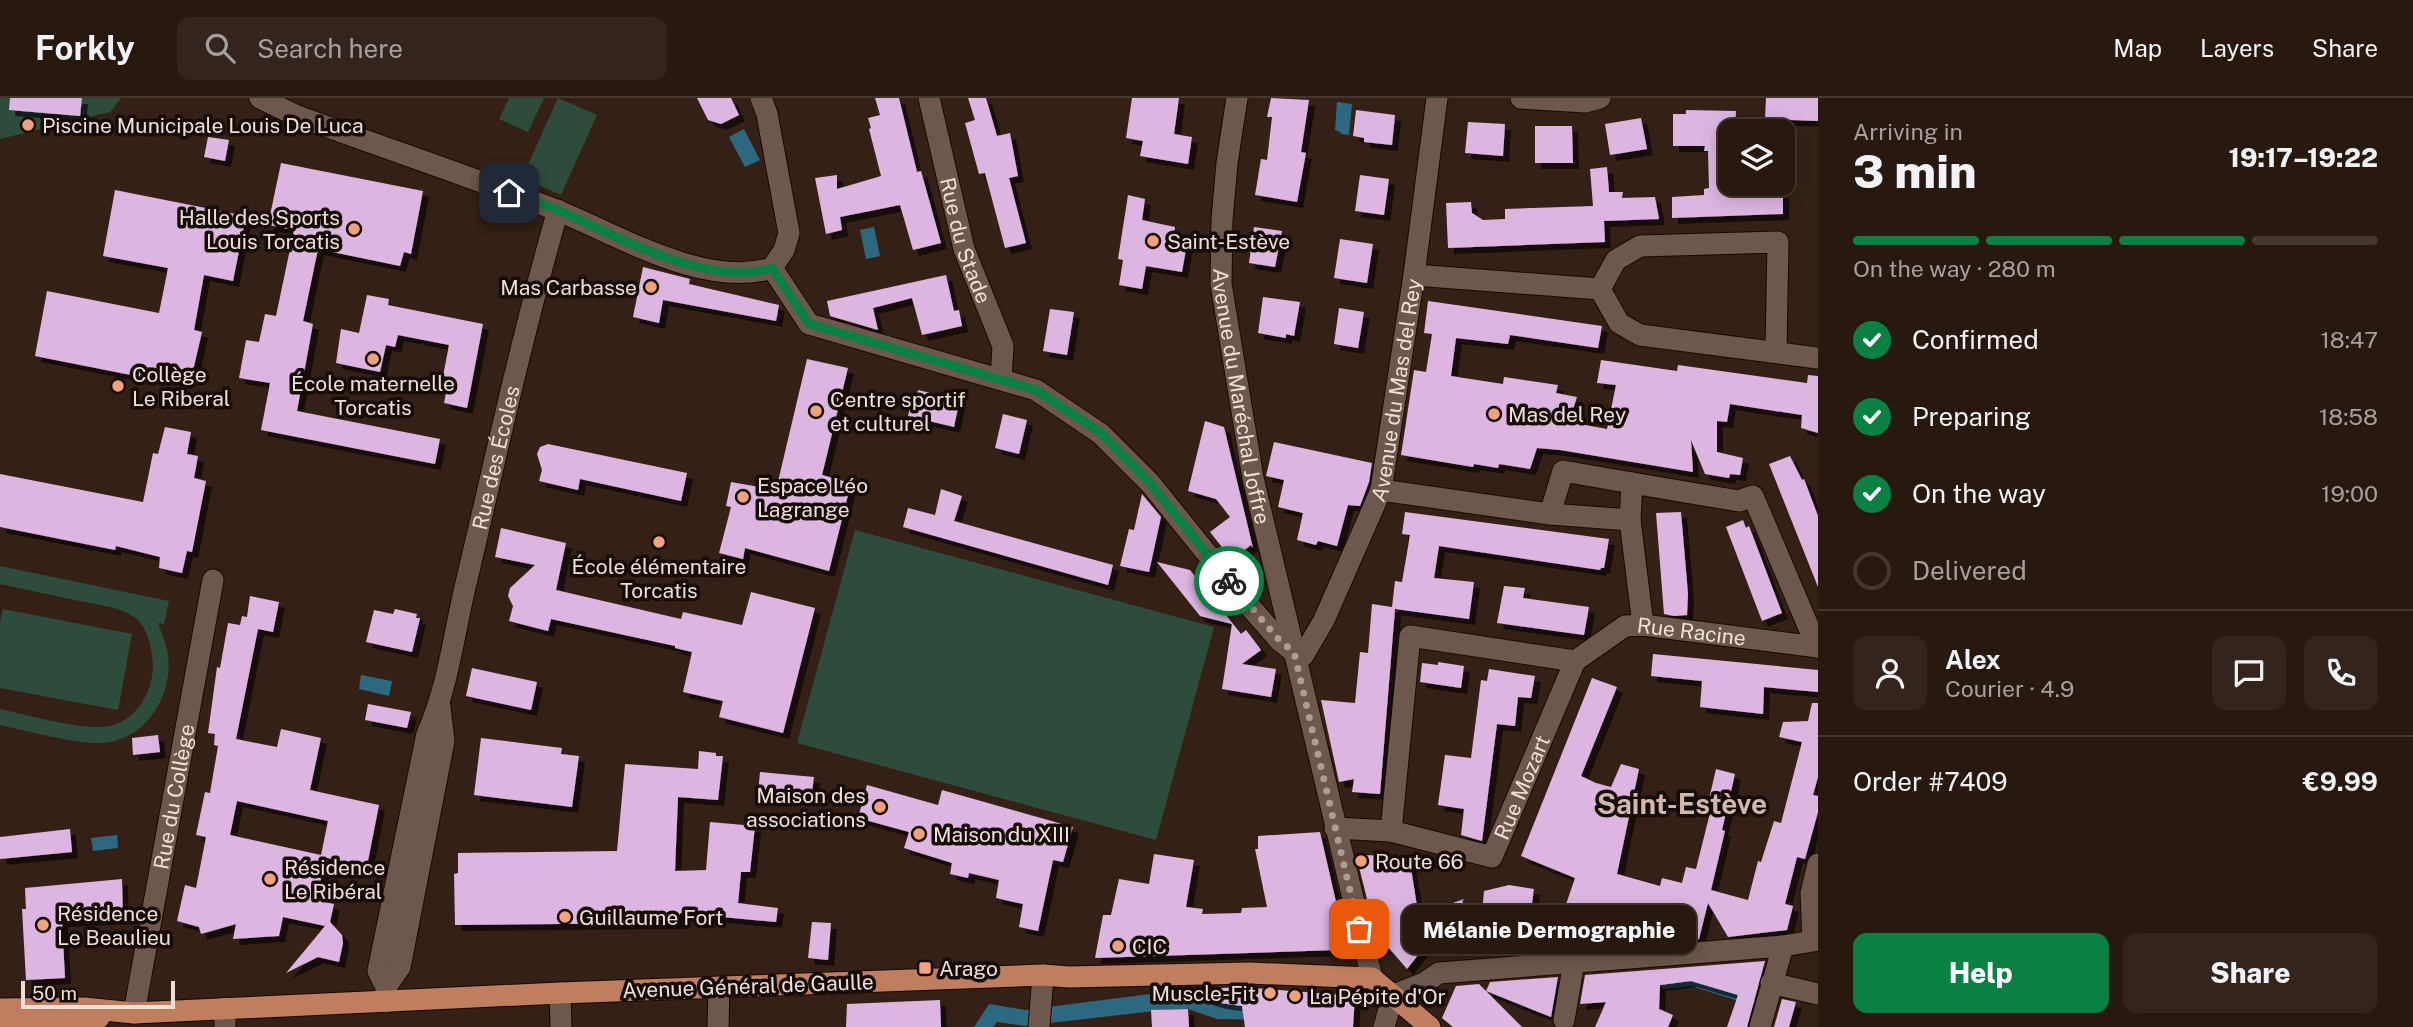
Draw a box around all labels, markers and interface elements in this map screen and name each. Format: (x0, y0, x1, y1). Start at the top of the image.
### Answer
search box (177, 17, 667, 80)
text: Forkly (35, 29, 135, 67)
icon: search (201, 29, 239, 67)
text: Search here (257, 33, 403, 64)
text: Map (2113, 34, 2162, 62)
text: Layers (2200, 34, 2274, 62)
text: Share (2312, 34, 2378, 62)
place label: Piscine Municipale Louis De Luca (42, 113, 364, 138)
marker: Piscine Municipale Louis De Luca (20, 117, 36, 133)
text: Arriving in (1853, 118, 1963, 145)
map controls (1718, 119, 1795, 196)
button: layers (1718, 119, 1795, 196)
text: 19:17–19:22 (2229, 142, 2378, 173)
text: 3 min (1853, 144, 1977, 198)
pin (479, 163, 539, 223)
icon: home (490, 174, 528, 212)
street label: Rue du Stade (935, 175, 997, 307)
place label: Halle des Sports Louis Torcatis (179, 205, 340, 254)
marker: Halle des Sports Louis Torcatis (346, 221, 362, 237)
place label: Saint-Estève (1167, 229, 1290, 254)
marker: Saint-Estève (1145, 233, 1161, 249)
text: On the way · 280 m (1853, 255, 2056, 282)
street label: Avenue du Maréchal Joffre (1208, 268, 1276, 527)
place label: Mas Carbasse (500, 275, 637, 300)
street label: Avenue du Mas del Rey (1365, 277, 1426, 505)
marker: Mas Carbasse (643, 279, 659, 295)
icon: check (1853, 321, 1891, 359)
text: Confirmed (1912, 324, 2039, 355)
text: 18:47 (2320, 326, 2378, 353)
marker: École maternelle Torcatis (365, 351, 381, 367)
place label: Collège Le Riberal (132, 362, 230, 411)
place label: École maternelle Torcatis (291, 371, 455, 420)
marker: Collège Le Riberal (110, 378, 126, 394)
street label: Rue des Écoles (466, 383, 524, 532)
place label: Centre sportif et culturel (830, 387, 966, 436)
icon: check (1853, 398, 1891, 436)
text: Preparing (1912, 401, 2031, 432)
place label: Mas del Rey (1508, 402, 1626, 427)
marker: Centre sportif et culturel (808, 403, 824, 419)
text: 18:58 (2319, 403, 2378, 430)
marker: Mas del Rey (1486, 406, 1502, 422)
place label: Espace Léo Lagrange (757, 473, 868, 522)
icon: check (1853, 475, 1891, 513)
text: On the way (1912, 478, 2046, 509)
text: 19:00 (2321, 480, 2378, 507)
marker: Espace Léo Lagrange (735, 489, 751, 505)
marker: École élémentaire Torcatis (651, 534, 667, 550)
courier (1194, 546, 1264, 616)
place label: École élémentaire Torcatis (572, 554, 746, 603)
text: Delivered (1912, 555, 2027, 586)
icon: bike (1210, 562, 1248, 600)
street label: Rue Racine (1636, 612, 1747, 650)
button: person (1853, 636, 1927, 710)
button: chat (2212, 636, 2286, 710)
button: phone (2304, 636, 2378, 710)
text: Alex (1945, 644, 2001, 675)
text: Courier · 4.9 (1945, 675, 2074, 702)
street label: Rue du Collège (148, 722, 199, 871)
street label: Rue Mozart (1488, 731, 1555, 843)
text: Order #7409 (1853, 766, 2008, 797)
text: €9.99 (2303, 766, 2378, 797)
place label: Maison des associations (746, 783, 866, 832)
district label: Saint-Estève (1597, 787, 1767, 820)
marker: Maison des associations (872, 799, 888, 815)
place label: Maison du XIII (933, 822, 1070, 847)
marker: Maison du XIII (911, 826, 927, 842)
place label: Route 66 (1375, 849, 1464, 874)
marker: Route 66 (1353, 853, 1369, 869)
place label: Résidence Le Ribéral (284, 855, 385, 904)
marker: Résidence Le Ribéral (262, 871, 278, 887)
pin (1329, 899, 1389, 959)
place label: Résidence Le Beaulieu (57, 901, 171, 950)
callout: Mélanie Dermographie (1401, 904, 1695, 954)
place label: Guillaume Fort (579, 905, 723, 930)
marker: Guillaume Fort (557, 909, 573, 925)
icon: bag (1340, 910, 1378, 948)
text: Mélanie Dermographie (1423, 916, 1675, 943)
marker: Résidence Le Beaulieu (35, 917, 51, 933)
button: Help (1853, 933, 2109, 1013)
button: Share (2123, 933, 2378, 1013)
place label: CIC (1132, 934, 1167, 959)
marker: CIC (1110, 938, 1126, 954)
place label: Arago (939, 956, 998, 981)
marker: Arago (917, 960, 933, 976)
street label: Avenue Général de Gaulle (622, 969, 874, 1003)
scale bar (21, 978, 175, 1010)
place label: Muscle-Fit (1152, 981, 1256, 1006)
text: 50 m (32, 982, 77, 1004)
place label: La Pépite d'Or (1309, 984, 1446, 1009)
marker: Muscle-Fit (1262, 985, 1278, 1001)
marker: La Pépite d'Or (1287, 988, 1303, 1004)

